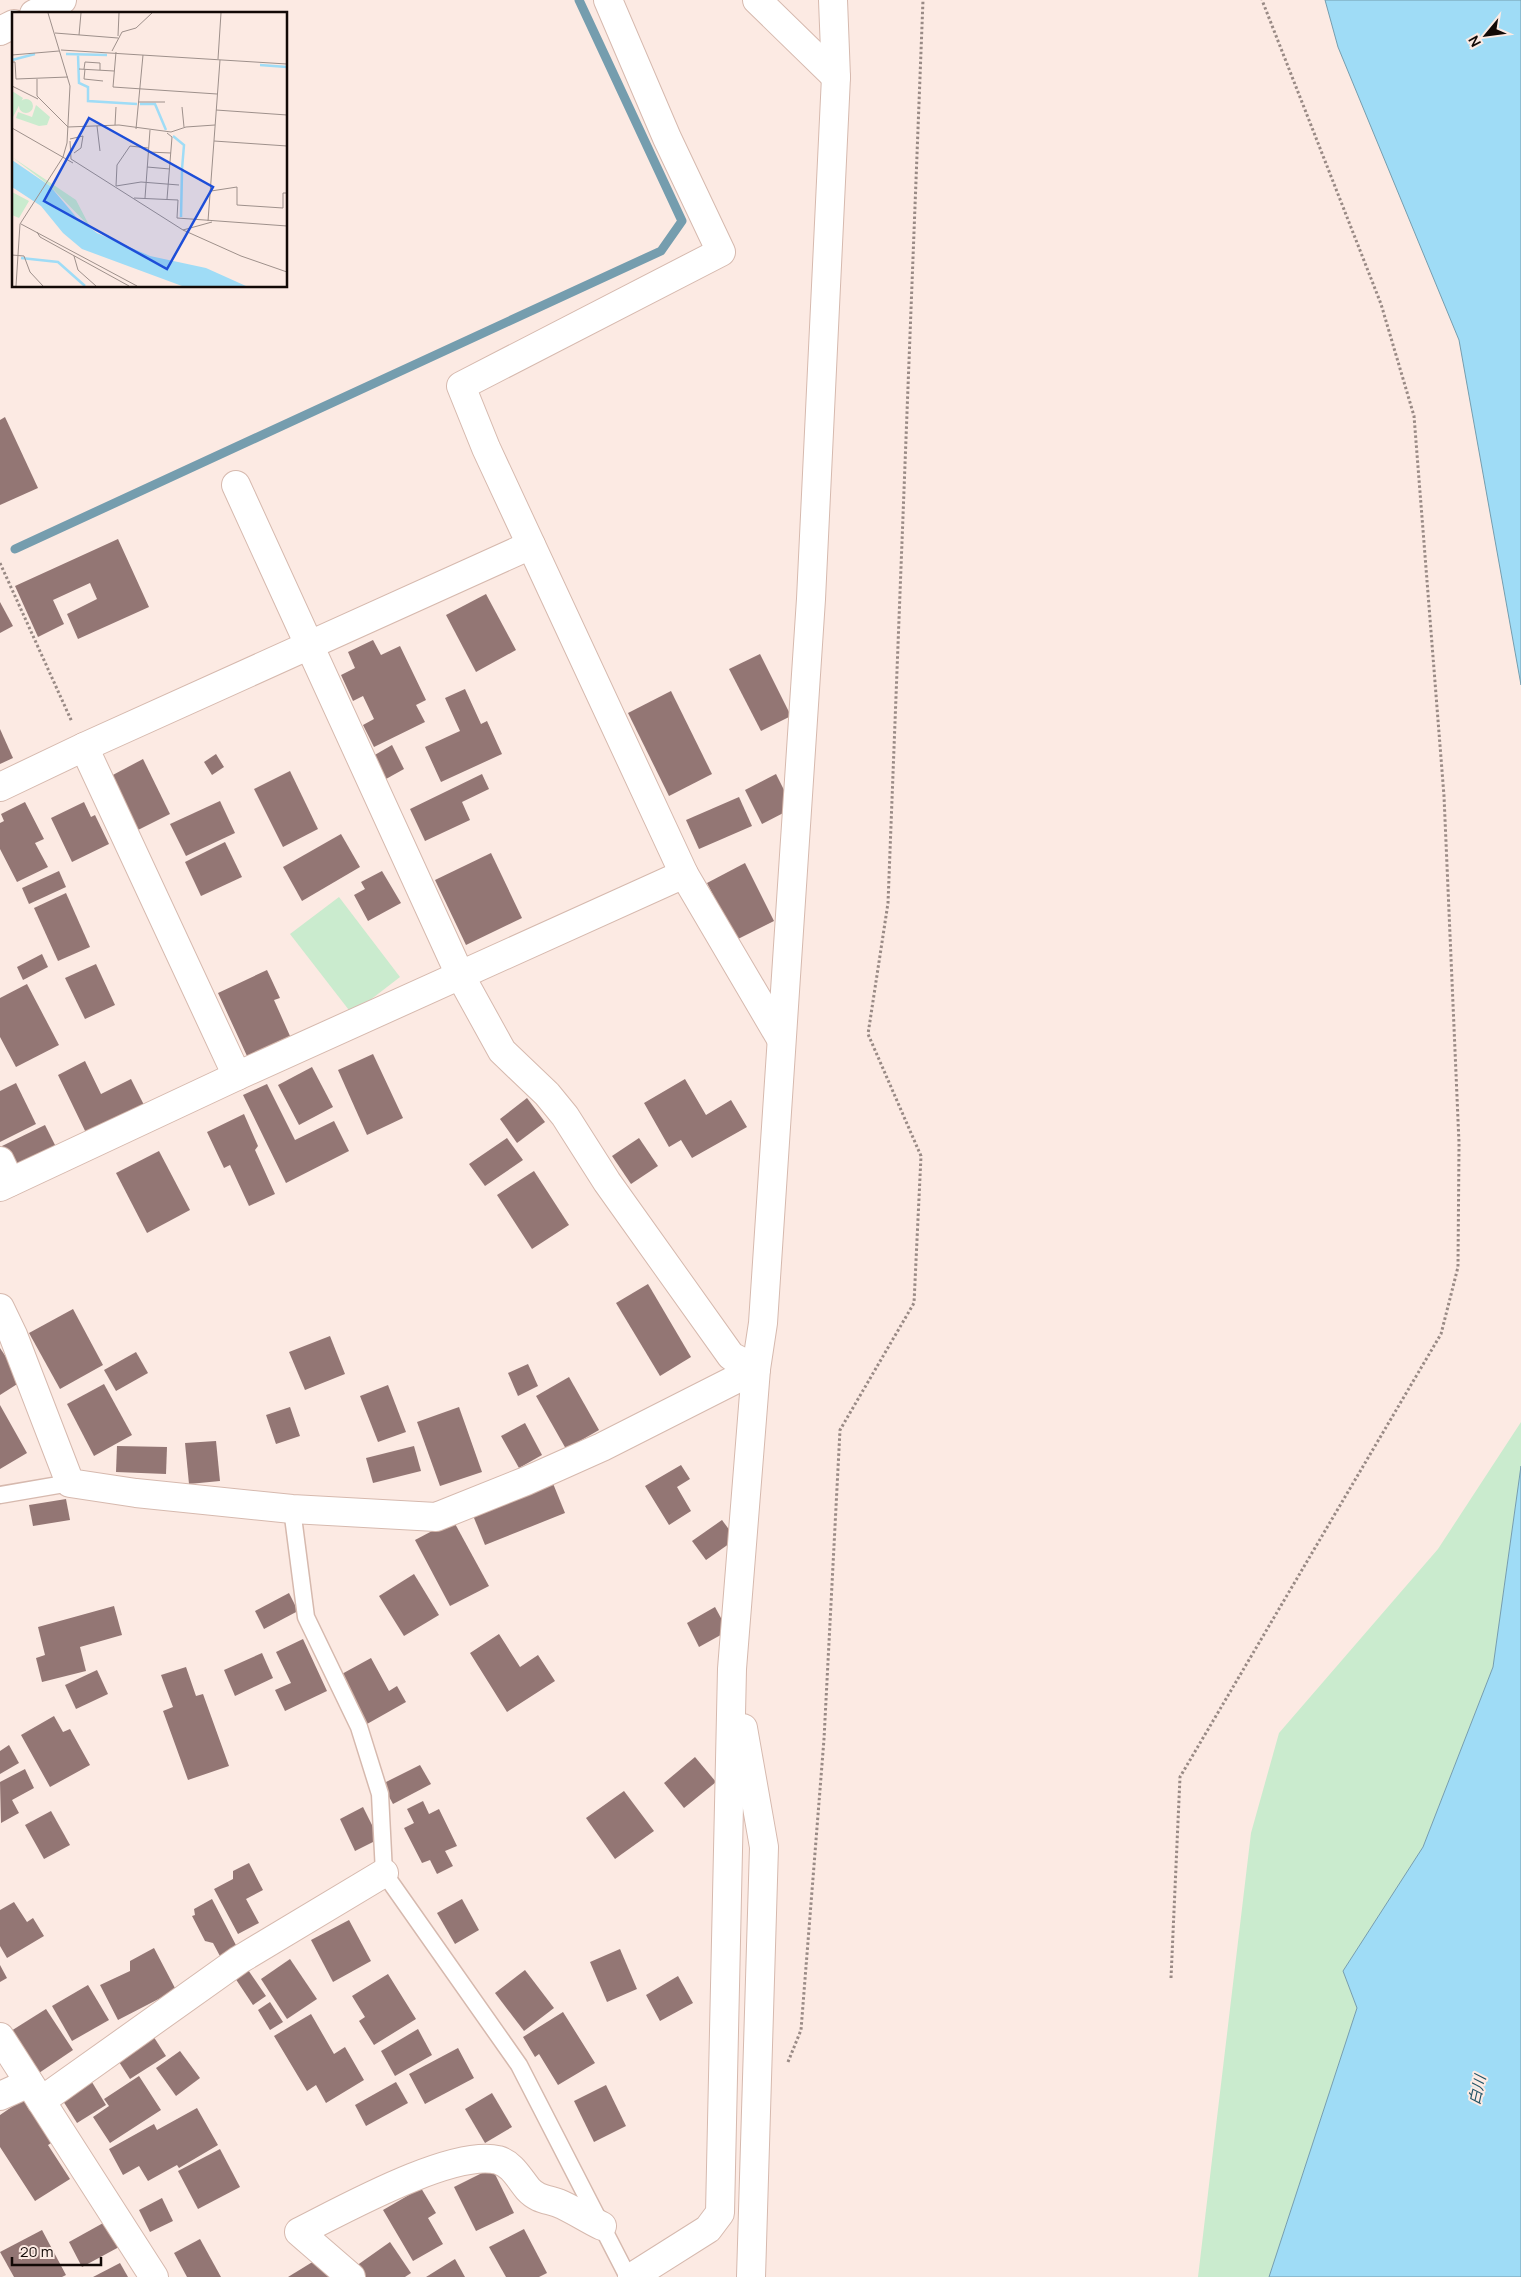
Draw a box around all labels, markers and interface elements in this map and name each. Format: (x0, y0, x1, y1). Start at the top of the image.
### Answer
north arrow (1461, 10, 1511, 60)
inset map (12, 12, 288, 288)
text: N (1463, 33, 1485, 51)
water label: 白川 (1463, 2071, 1491, 2107)
scale bar (12, 2234, 101, 2266)
text: 20 m (20, 2241, 53, 2262)

